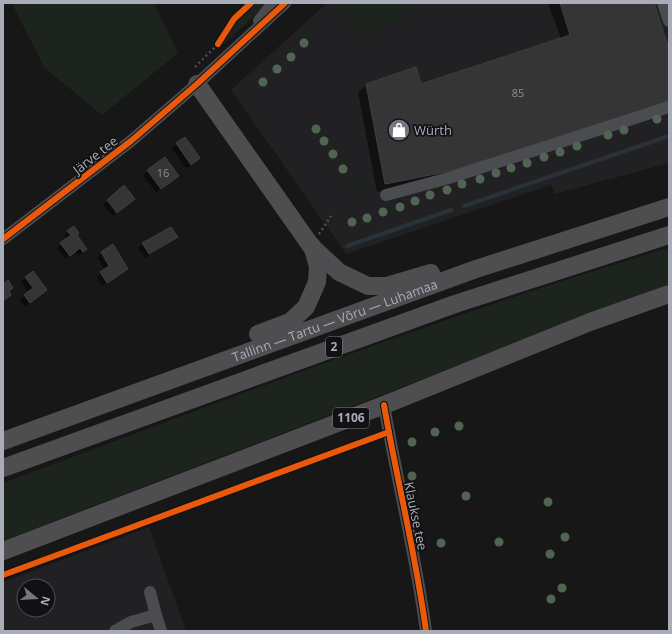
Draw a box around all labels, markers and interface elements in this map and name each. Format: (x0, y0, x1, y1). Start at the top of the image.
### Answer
house number: 85 (512, 85, 524, 100)
shop icon: Würth (386, 117, 412, 143)
place label: Würth (414, 121, 452, 139)
street label: Järve tee (67, 132, 121, 179)
house number: 16 (157, 165, 169, 180)
street label: Tallinn — Tartu — Võru — Luhamaa (230, 275, 440, 366)
road number: 2 (326, 337, 342, 357)
road number: 1106 (333, 408, 369, 428)
street label: Klaukse tee (400, 480, 432, 552)
north arrow (16, 578, 56, 618)
text: N (37, 595, 55, 608)

